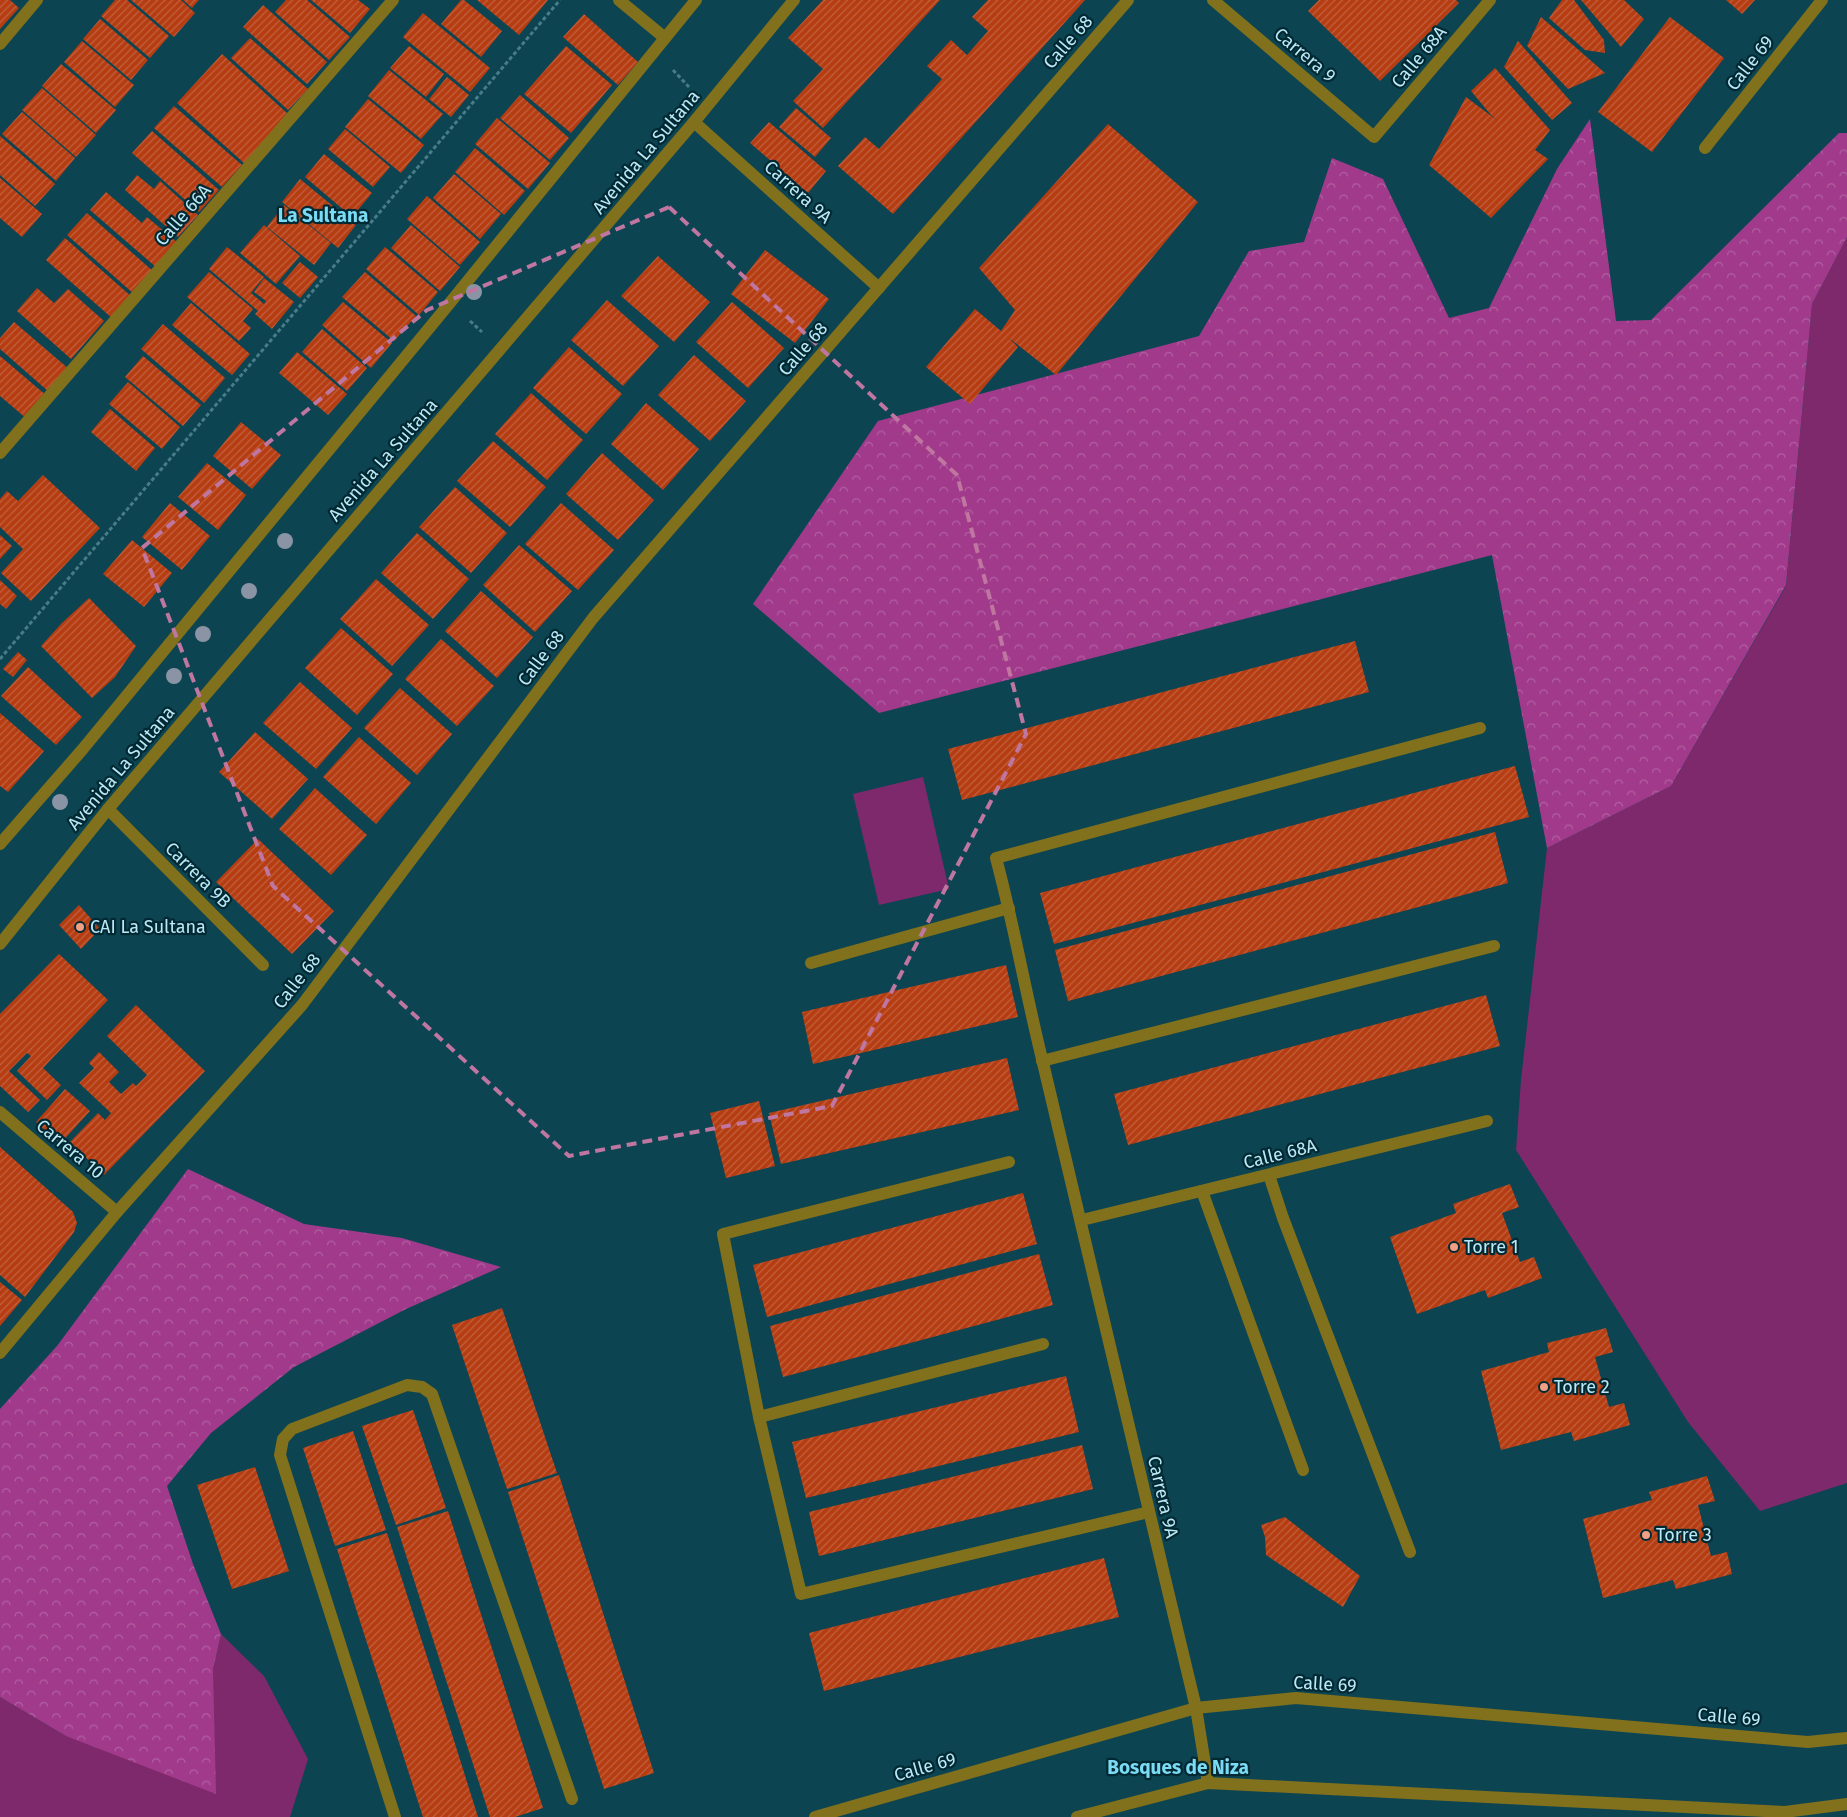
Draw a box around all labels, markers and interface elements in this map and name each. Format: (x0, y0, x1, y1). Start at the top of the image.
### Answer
street label: Calle 68 (1039, 11, 1097, 73)
street label: Calle 68A (1387, 21, 1452, 93)
street label: Carrera 9 (1270, 23, 1340, 87)
street label: Calle 69 (1722, 31, 1778, 95)
street label: Avenida La Sultana (588, 85, 704, 219)
street label: Carrera 9A (760, 156, 837, 229)
street label: Calle 66A (150, 179, 216, 250)
district label: La Sultana (278, 204, 368, 227)
street label: Calle 68 (774, 318, 832, 380)
street label: Avenida La Sultana (324, 394, 442, 526)
street label: Calle 68 (513, 626, 569, 690)
street label: Avenida La Sultana (63, 701, 179, 835)
street label: Carrera 9B (160, 837, 236, 913)
place label: CAI La Sultana (90, 916, 206, 938)
marker: CAI La Sultana (74, 921, 86, 933)
street label: Calle 68 (269, 949, 325, 1013)
street label: Carrera 10 (32, 1114, 108, 1184)
street label: Calle 68A (1241, 1134, 1319, 1174)
place label: Torre 1 (1464, 1236, 1519, 1258)
marker: Torre 1 (1448, 1241, 1460, 1253)
place label: Torre 2 (1554, 1376, 1610, 1398)
marker: Torre 2 (1538, 1381, 1550, 1393)
street label: Carrera 9A (1143, 1454, 1183, 1541)
place label: Torre 3 (1656, 1524, 1712, 1546)
marker: Torre 3 (1640, 1529, 1652, 1541)
street label: Calle 69 (1293, 1671, 1357, 1697)
street label: Calle 69 (1696, 1703, 1762, 1731)
street label: Calle 69 (892, 1748, 958, 1786)
district label: Bosques de Niza (1107, 1756, 1249, 1779)

